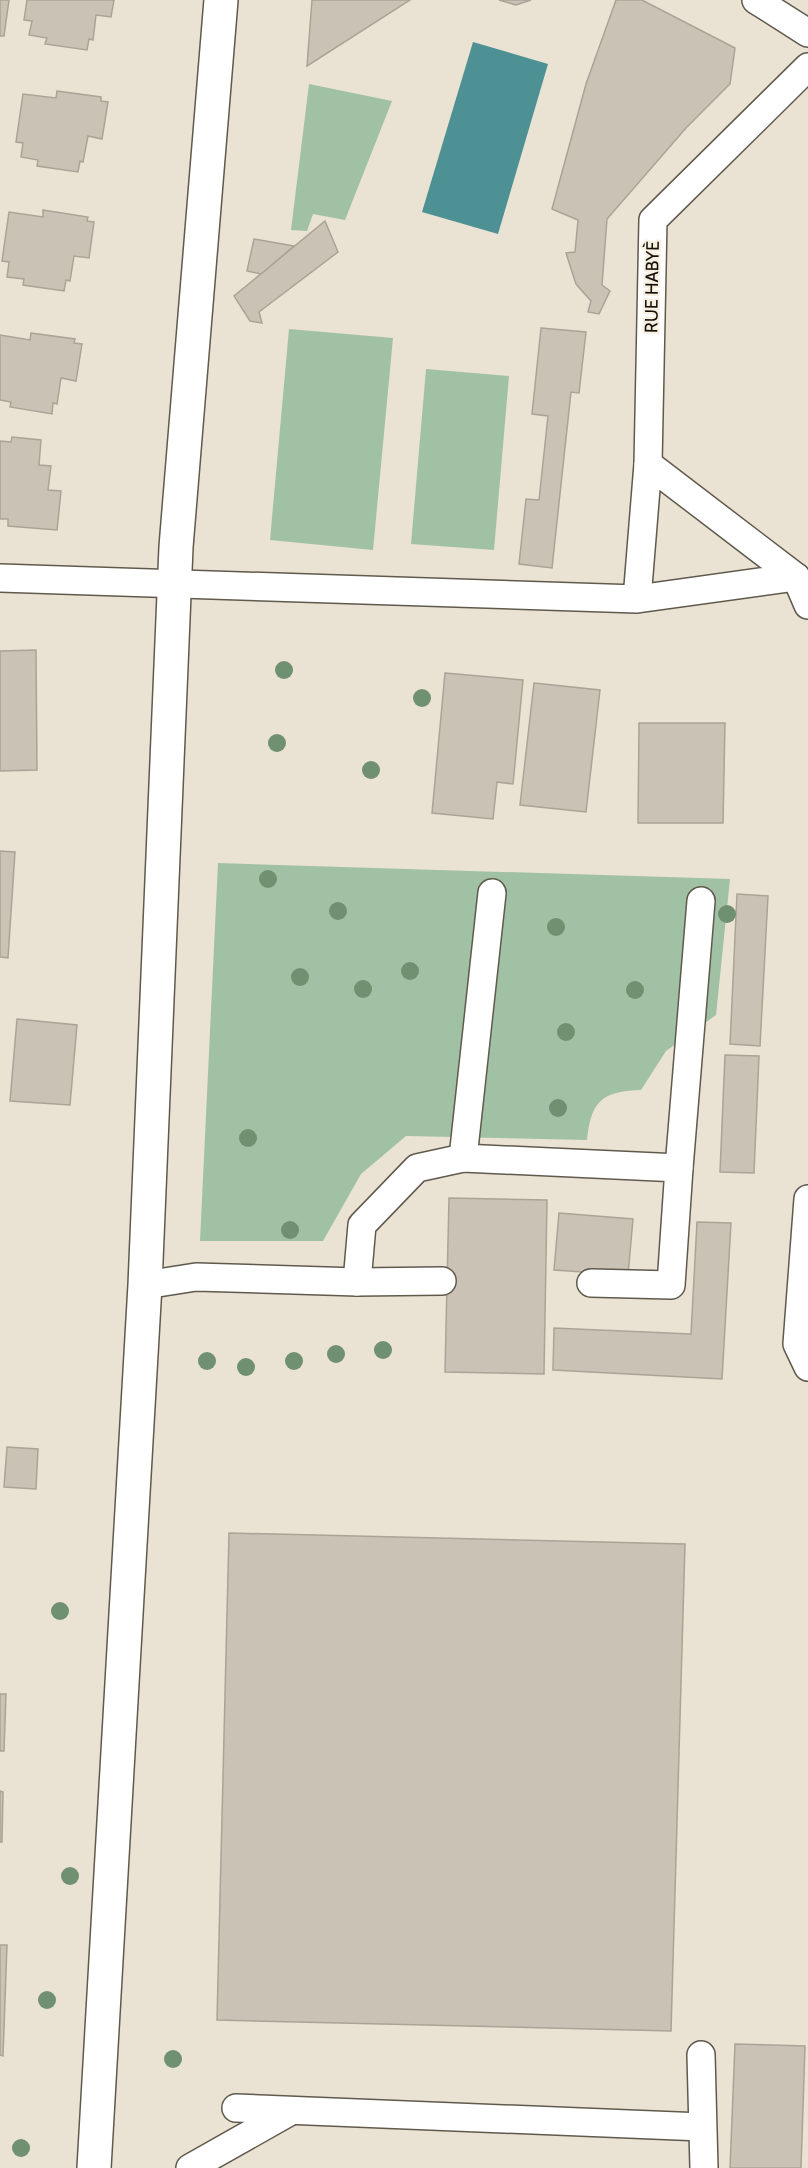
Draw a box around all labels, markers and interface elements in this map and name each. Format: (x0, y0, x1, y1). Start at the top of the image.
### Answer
street label: RUE HABYÈ (640, 241, 664, 333)

